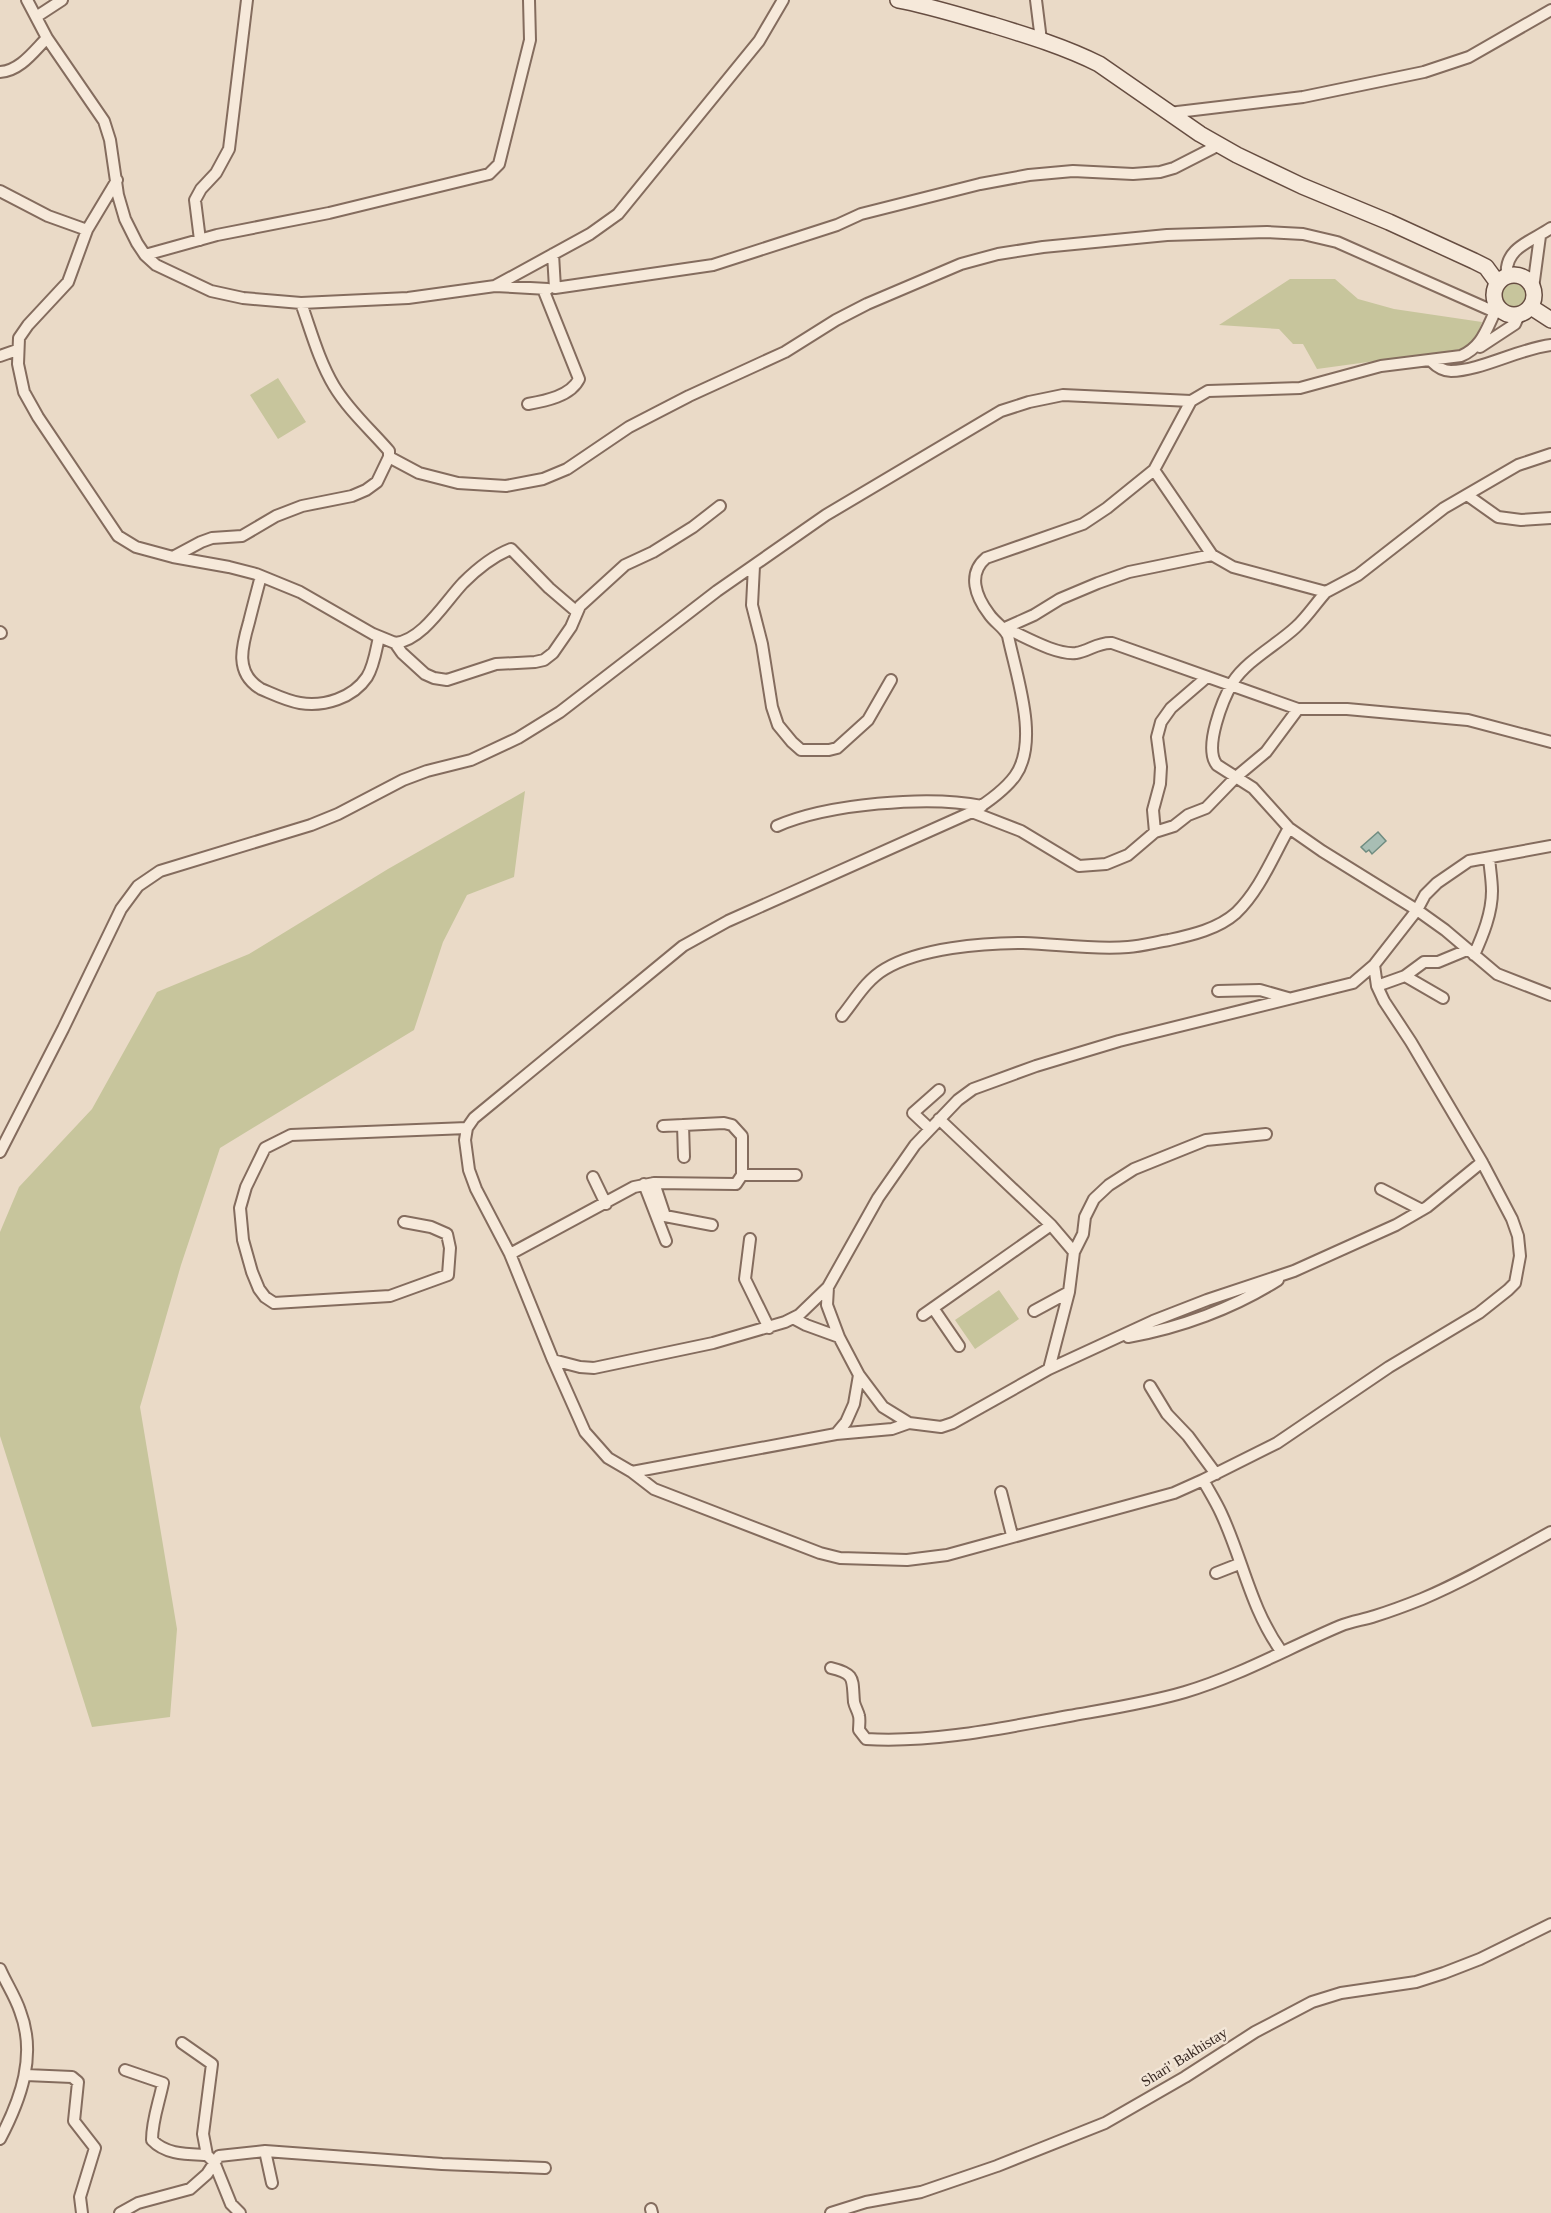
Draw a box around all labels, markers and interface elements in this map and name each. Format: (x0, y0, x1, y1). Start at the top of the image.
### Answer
street label: Shari' Bakhistay (1138, 2024, 1230, 2090)

